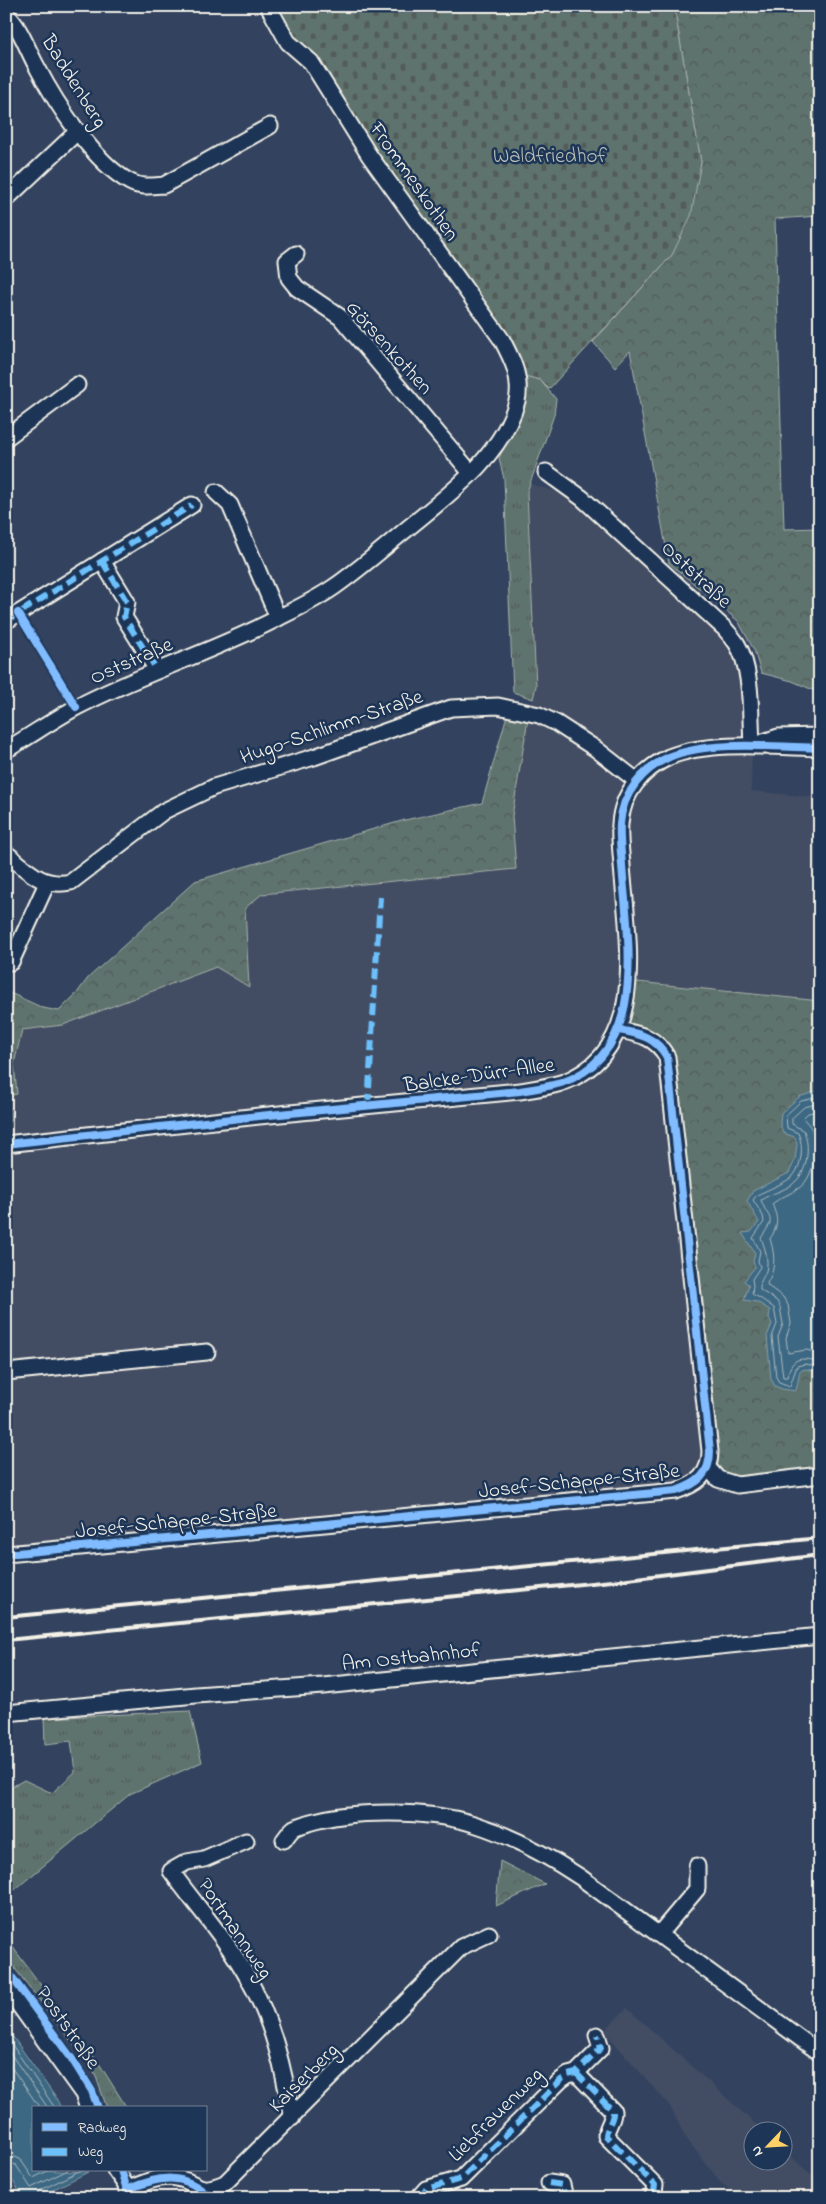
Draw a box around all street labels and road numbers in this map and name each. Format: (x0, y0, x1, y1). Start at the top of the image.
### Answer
street label: Baddenberg (30, 29, 114, 136)
street label: Frommeskothen (361, 116, 466, 248)
street label: Görsenkothen (338, 294, 439, 402)
street label: Oststraße (653, 535, 738, 617)
street label: Oststraße (86, 630, 178, 693)
street label: Hugo-Schlimm-Straße (236, 682, 428, 775)
street label: Balcke-Dürr-Allee (401, 1050, 557, 1102)
street label: Josef-Schappe-Straße (477, 1456, 682, 1507)
street label: Josef-Schappe-Straße (74, 1496, 279, 1547)
street label: Am Ostbahnhof (340, 1636, 482, 1680)
street label: Portmannweg (188, 1872, 279, 1987)
street label: Poststraße (28, 1980, 107, 2076)
street label: Kaiserberg (263, 2037, 348, 2122)
street label: Liebfrauenweg (442, 2061, 552, 2171)

